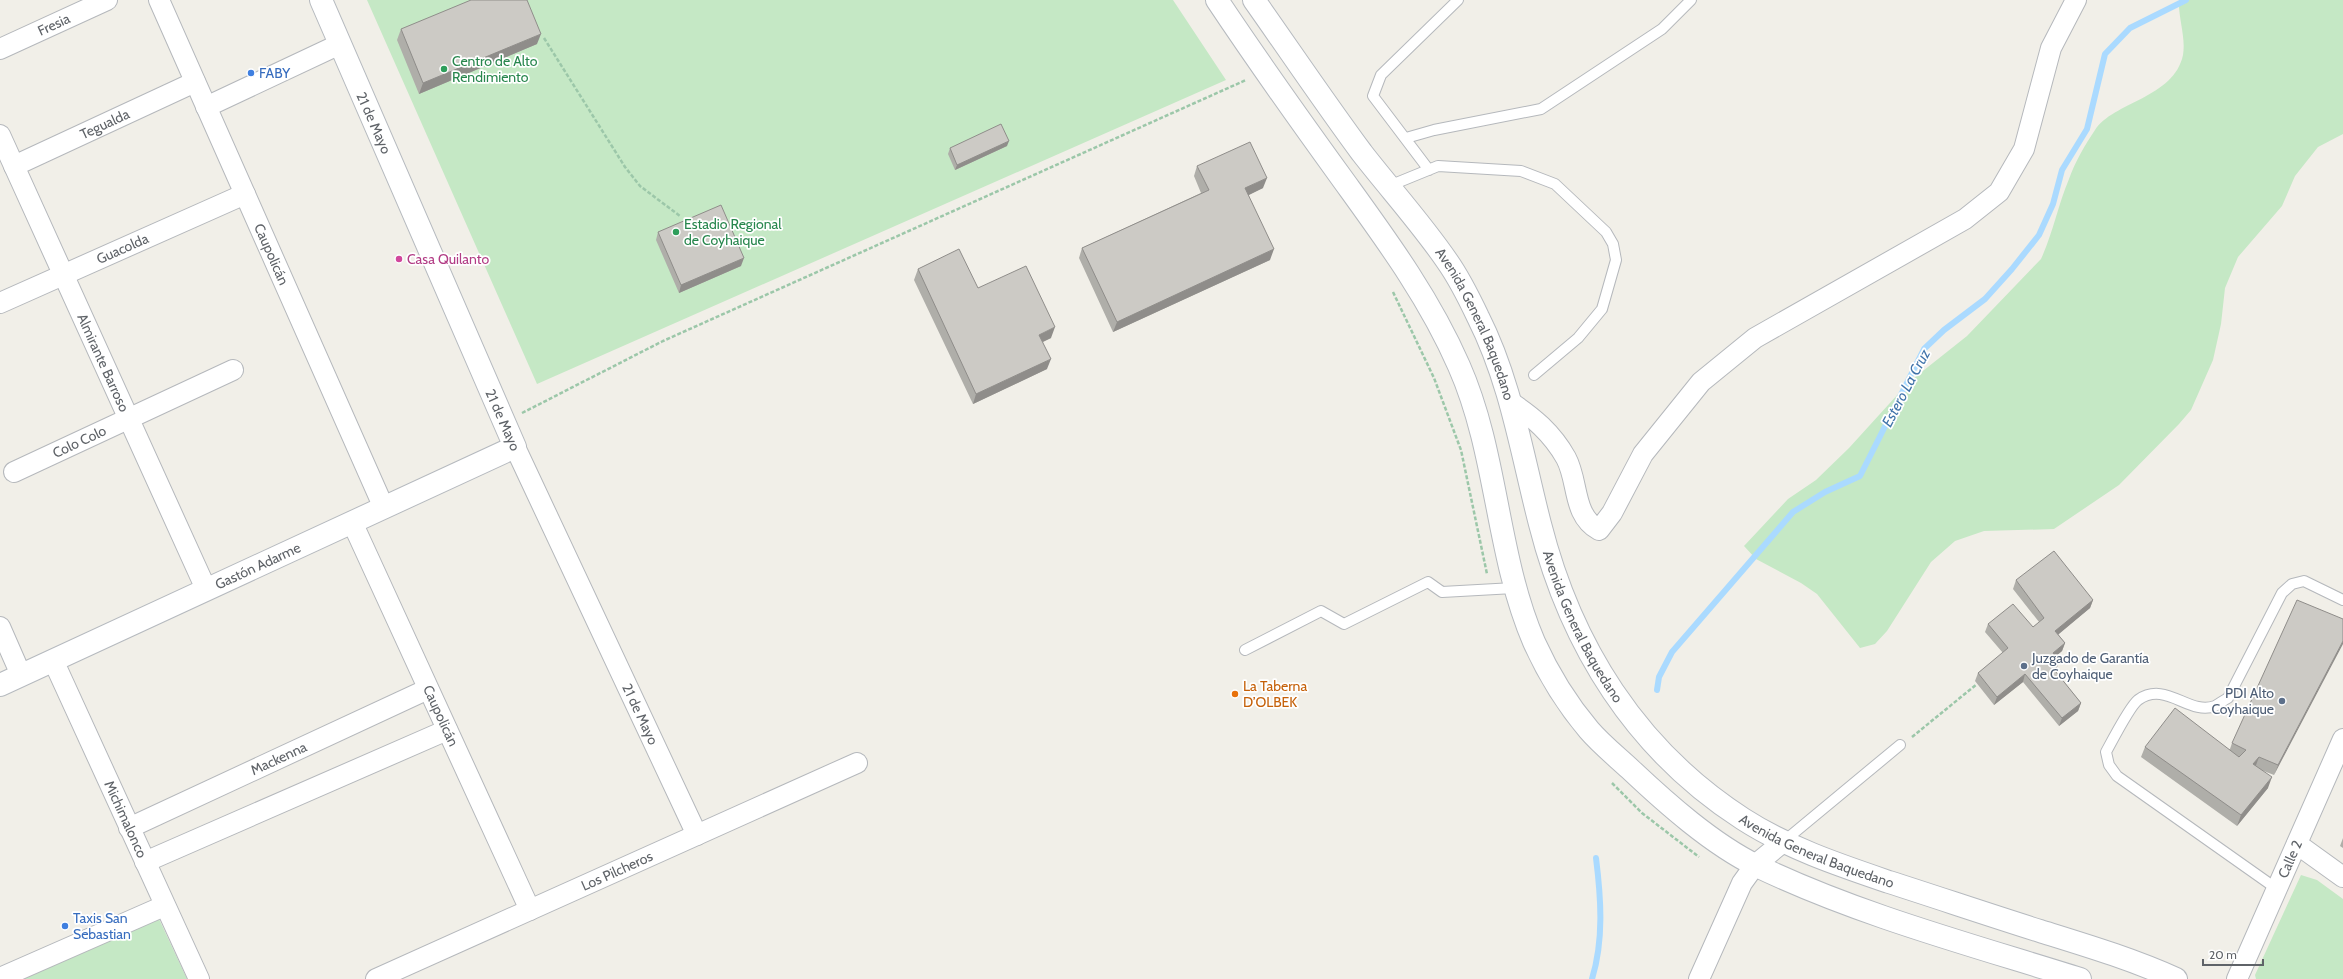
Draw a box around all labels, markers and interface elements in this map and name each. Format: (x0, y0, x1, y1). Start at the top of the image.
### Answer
street label: Fresia (35, 9, 73, 40)
place label: Centro de Alto Rendimiento (452, 52, 538, 86)
place label: FABY (259, 64, 291, 82)
marker: Centro de Alto Rendimiento (439, 64, 449, 74)
marker: FABY (246, 68, 256, 78)
street label: 21 de Mayo (352, 89, 396, 157)
street label: Tegualda (77, 105, 132, 143)
place label: Estadio Regional de Coyhaique (684, 215, 782, 249)
street label: Caupolicán (250, 221, 293, 288)
marker: Estadio Regional de Coyhaique (671, 227, 681, 237)
street label: Guacolda (94, 229, 152, 268)
street label: Avenida General Baquedano (1431, 244, 1518, 403)
place label: Casa Quilanto (407, 250, 489, 268)
marker: Casa Quilanto (394, 254, 404, 264)
street label: Almirante Barroso (73, 311, 133, 415)
water label: Estero La Cruz (1878, 346, 1934, 430)
street label: 21 de Mayo (481, 386, 525, 454)
street label: Colo Colo (49, 421, 109, 462)
street label: Gastón Adarme (212, 538, 303, 593)
street label: Avenida General Baquedano (1539, 548, 1627, 706)
place label: Juzgado de Garantía de Coyhaique (2031, 649, 2149, 683)
marker: Juzgado de Garantía de Coyhaique (2019, 661, 2029, 671)
place label: La Taberna D’OLBEK (1243, 677, 1307, 711)
street label: 21 de Mayo (618, 681, 662, 748)
street label: Caupolicán (419, 682, 463, 749)
place label: PDI Alto Coyhaique (2211, 684, 2274, 718)
marker: La Taberna D’OLBEK (1230, 689, 1240, 699)
marker: PDI Alto Coyhaique (2277, 696, 2287, 706)
street label: Mackenna (248, 738, 310, 779)
street label: Michimalonco (100, 778, 151, 861)
street label: Avenida General Baquedano (1736, 810, 1897, 892)
street label: Calle 2 (2274, 837, 2306, 881)
street label: Los Pilcheros (578, 847, 656, 895)
place label: Taxis San Sebastian (73, 909, 131, 943)
marker: Taxis San Sebastian (60, 921, 70, 931)
scale bar (2203, 941, 2263, 967)
text: 20 m (2209, 947, 2237, 962)

